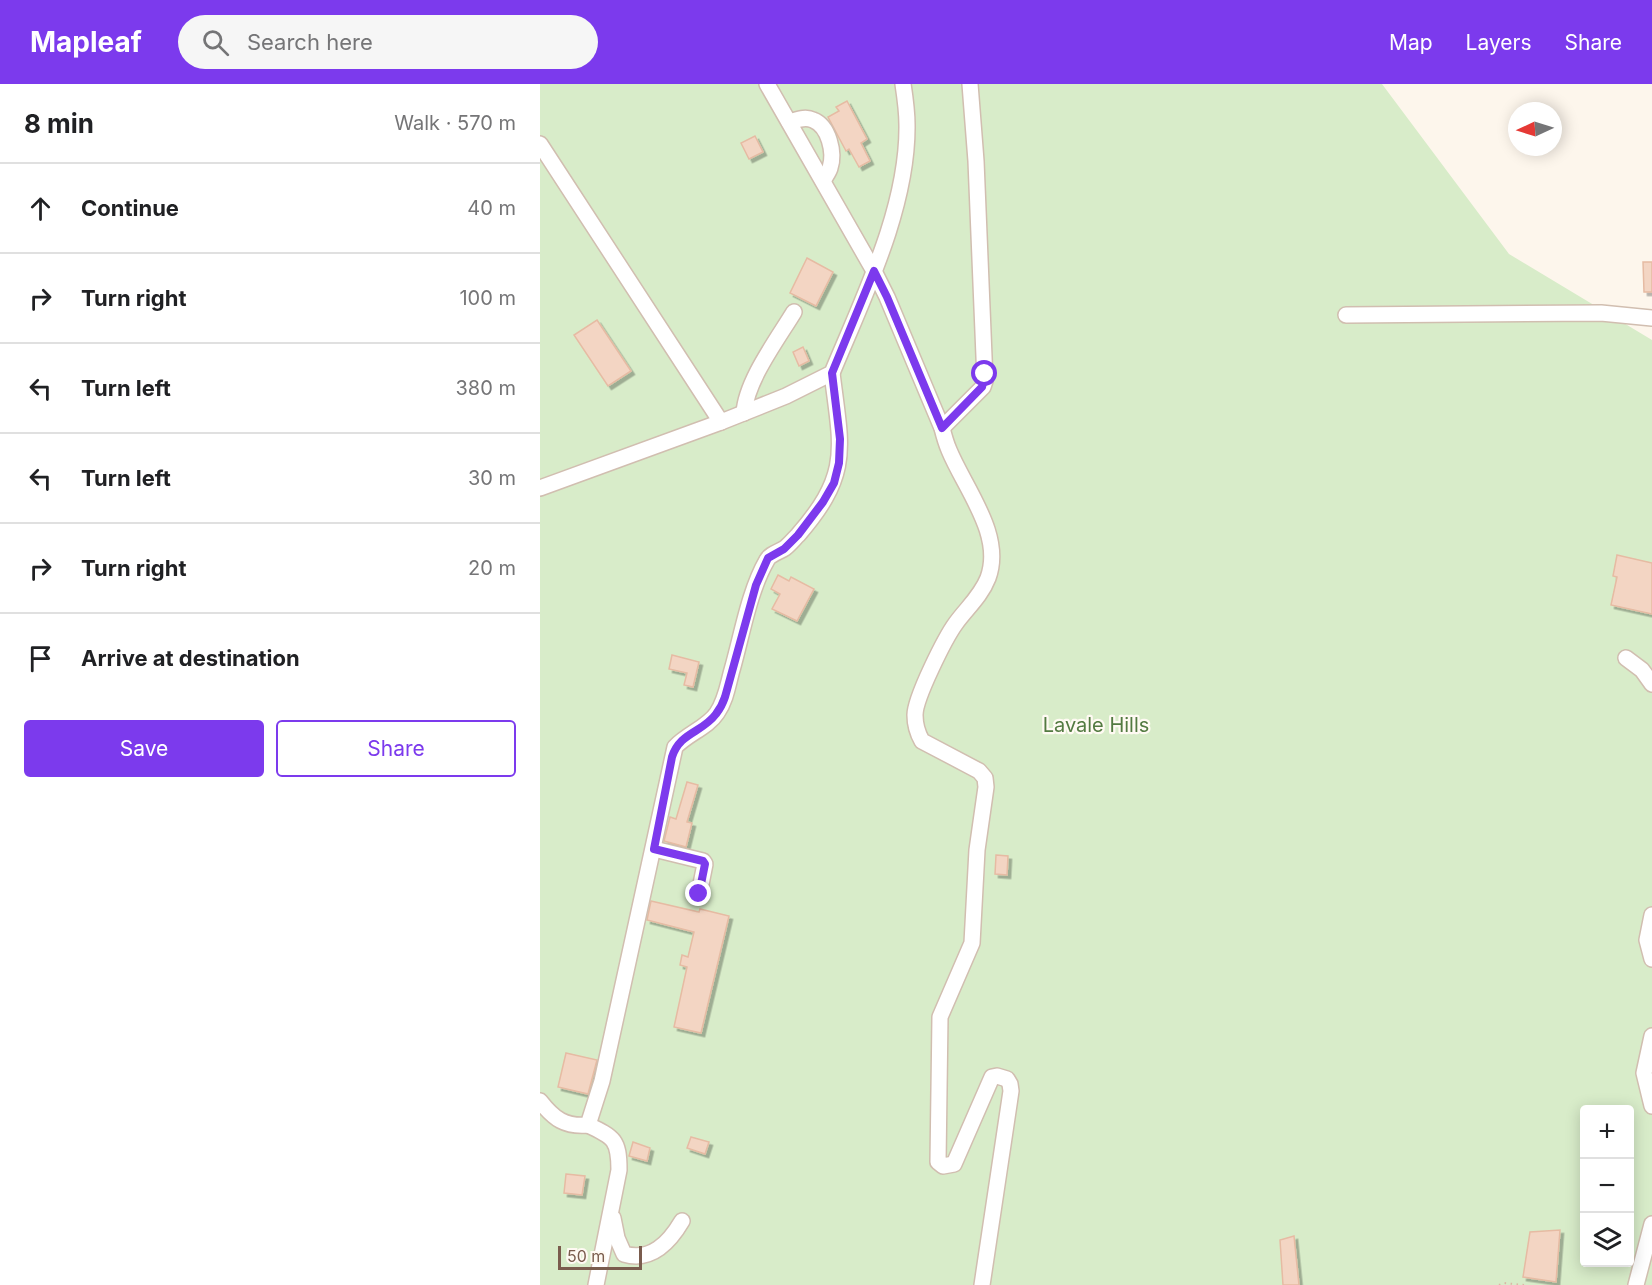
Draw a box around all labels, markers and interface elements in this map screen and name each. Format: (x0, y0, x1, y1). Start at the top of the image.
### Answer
search box (178, 15, 598, 69)
text: Mapleaf (30, 25, 142, 59)
icon: search (199, 26, 232, 59)
text: Search here (247, 29, 373, 55)
text: Map (1389, 30, 1433, 55)
text: Layers (1466, 30, 1532, 55)
text: Share (1565, 30, 1622, 55)
north arrow (1508, 102, 1562, 156)
text: 8 min (24, 108, 94, 139)
text: Walk · 570 m (394, 111, 516, 135)
icon: ahead (24, 192, 57, 225)
text: Continue (81, 195, 179, 221)
text: 40 m (467, 196, 516, 220)
icon: right (24, 282, 57, 315)
text: Turn right (81, 285, 187, 311)
text: 100 m (459, 286, 516, 310)
route start (971, 360, 997, 386)
icon: left (24, 372, 57, 405)
text: Turn left (81, 375, 171, 401)
text: 380 m (456, 376, 516, 400)
icon: left (24, 462, 57, 495)
text: Turn left (81, 465, 171, 491)
text: 30 m (468, 466, 516, 490)
icon: right (24, 552, 57, 585)
text: Turn right (81, 555, 187, 581)
text: 20 m (468, 556, 516, 580)
icon: arrive (24, 642, 57, 675)
text: Arrive at destination (81, 645, 300, 671)
park label: Lavale Hills (1043, 713, 1149, 737)
button: Save (24, 720, 264, 777)
button: Share (276, 720, 516, 777)
route end (685, 880, 711, 906)
map controls (1580, 1105, 1634, 1267)
button: + (1580, 1105, 1634, 1159)
button: − (1580, 1159, 1634, 1213)
button: layers (1580, 1213, 1634, 1267)
scale bar (558, 1243, 642, 1270)
text: 50 m (567, 1246, 605, 1266)

